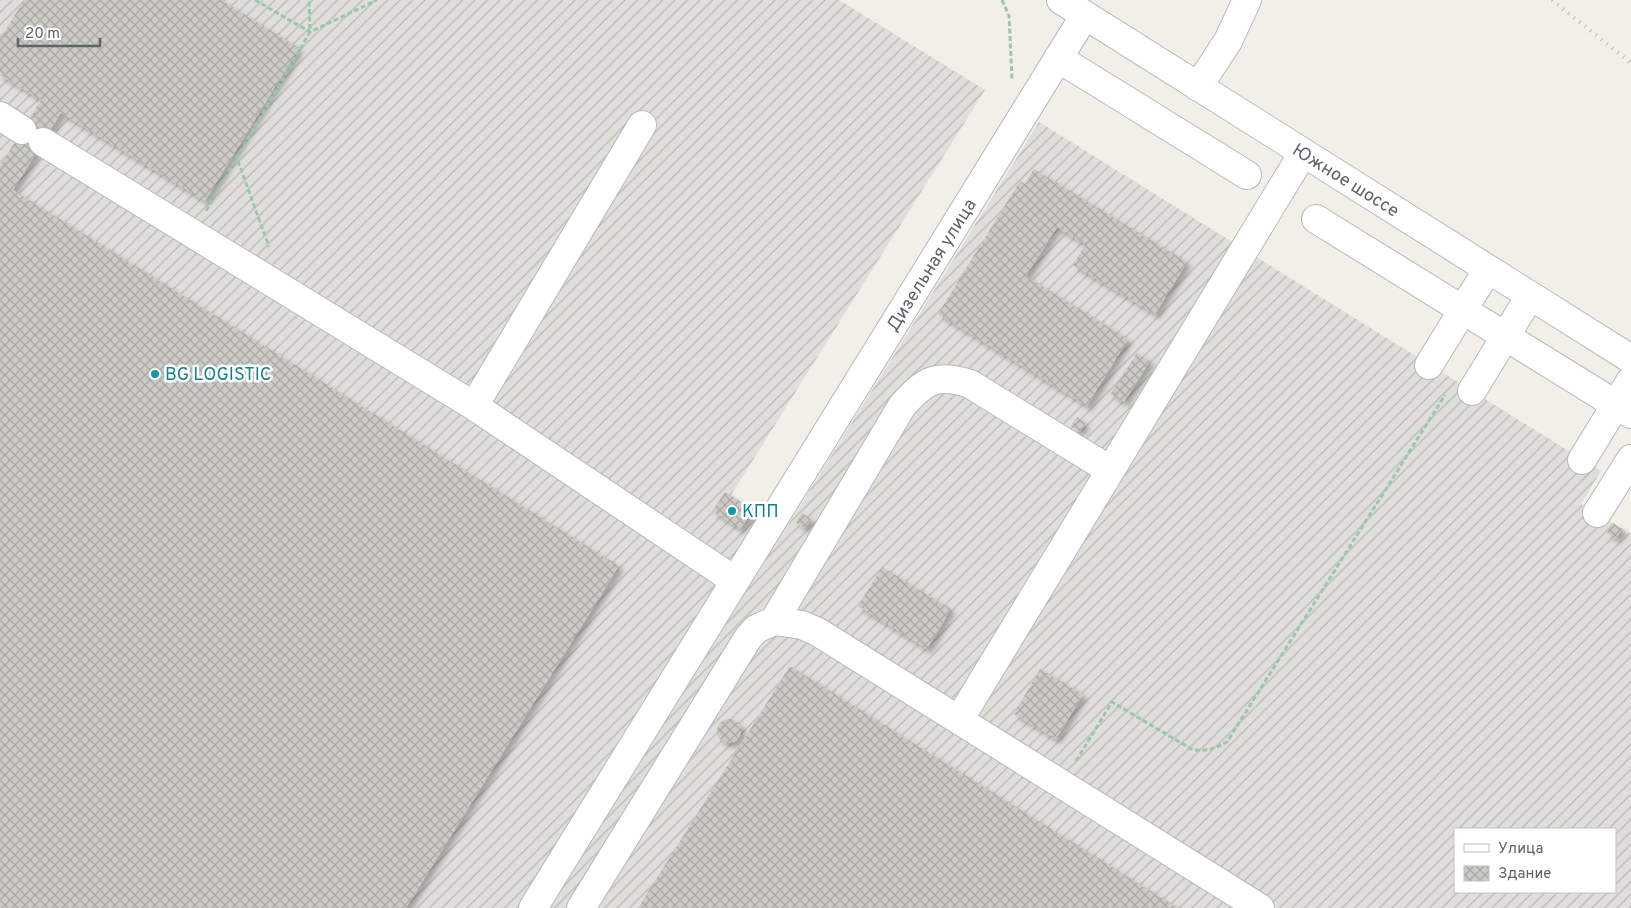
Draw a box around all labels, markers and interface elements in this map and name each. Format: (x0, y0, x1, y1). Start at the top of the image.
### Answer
scale bar (18, 15, 100, 47)
text: 20 m (25, 25, 60, 44)
street label: Южное шоссе (1288, 139, 1403, 223)
street label: Дизельная улица (882, 195, 982, 337)
place label: BG LOGISTIC (165, 364, 272, 387)
marker: BG LOGISTIC (149, 368, 161, 380)
place label: КПП (742, 501, 779, 524)
marker: КПП (726, 505, 738, 517)
legend (1454, 828, 1616, 893)
text: Улица (1498, 840, 1543, 859)
text: Здание (1498, 865, 1551, 884)

